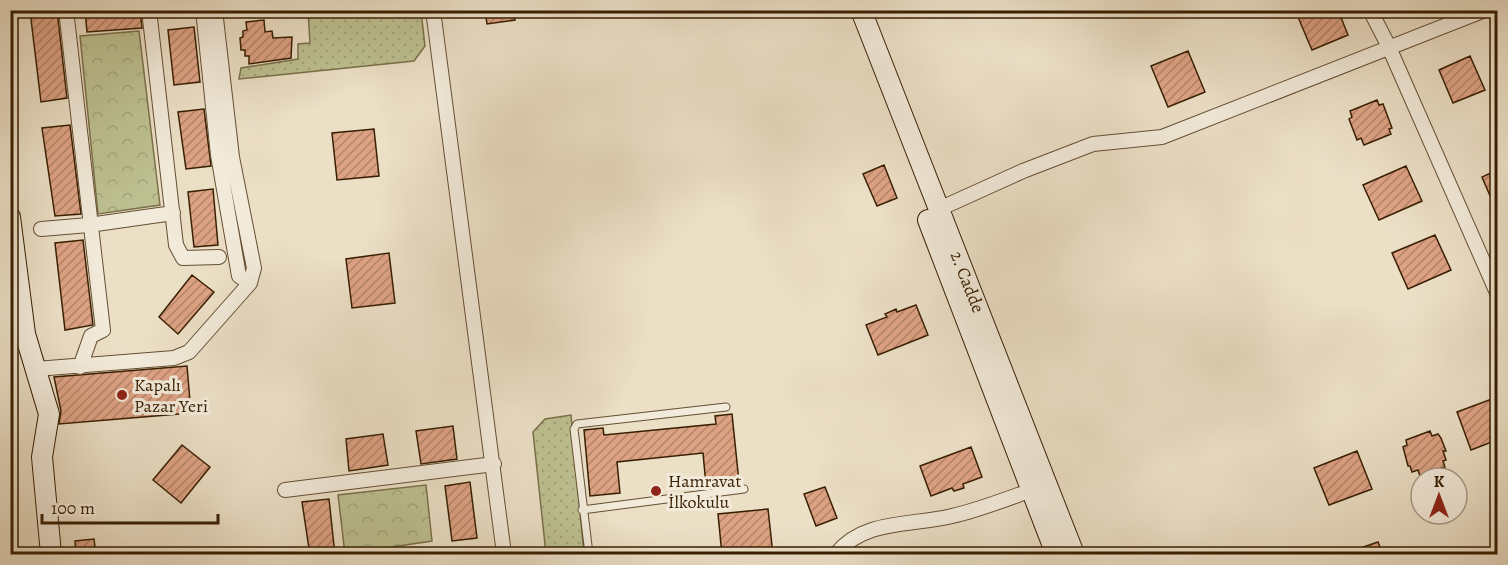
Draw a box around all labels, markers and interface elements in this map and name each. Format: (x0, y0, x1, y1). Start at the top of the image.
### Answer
street label: 2. Cadde (945, 248, 990, 316)
place label: Kapalı Pazar Yeri (134, 373, 208, 418)
marker: Kapalı Pazar Yeri (115, 388, 129, 402)
north arrow (1409, 466, 1469, 526)
place label: Hamravat İlkokulu (668, 469, 741, 514)
text: K (1434, 471, 1445, 493)
marker: Hamravat İlkokulu (649, 484, 663, 498)
scale bar (42, 487, 218, 525)
text: 100 m (51, 496, 95, 520)

